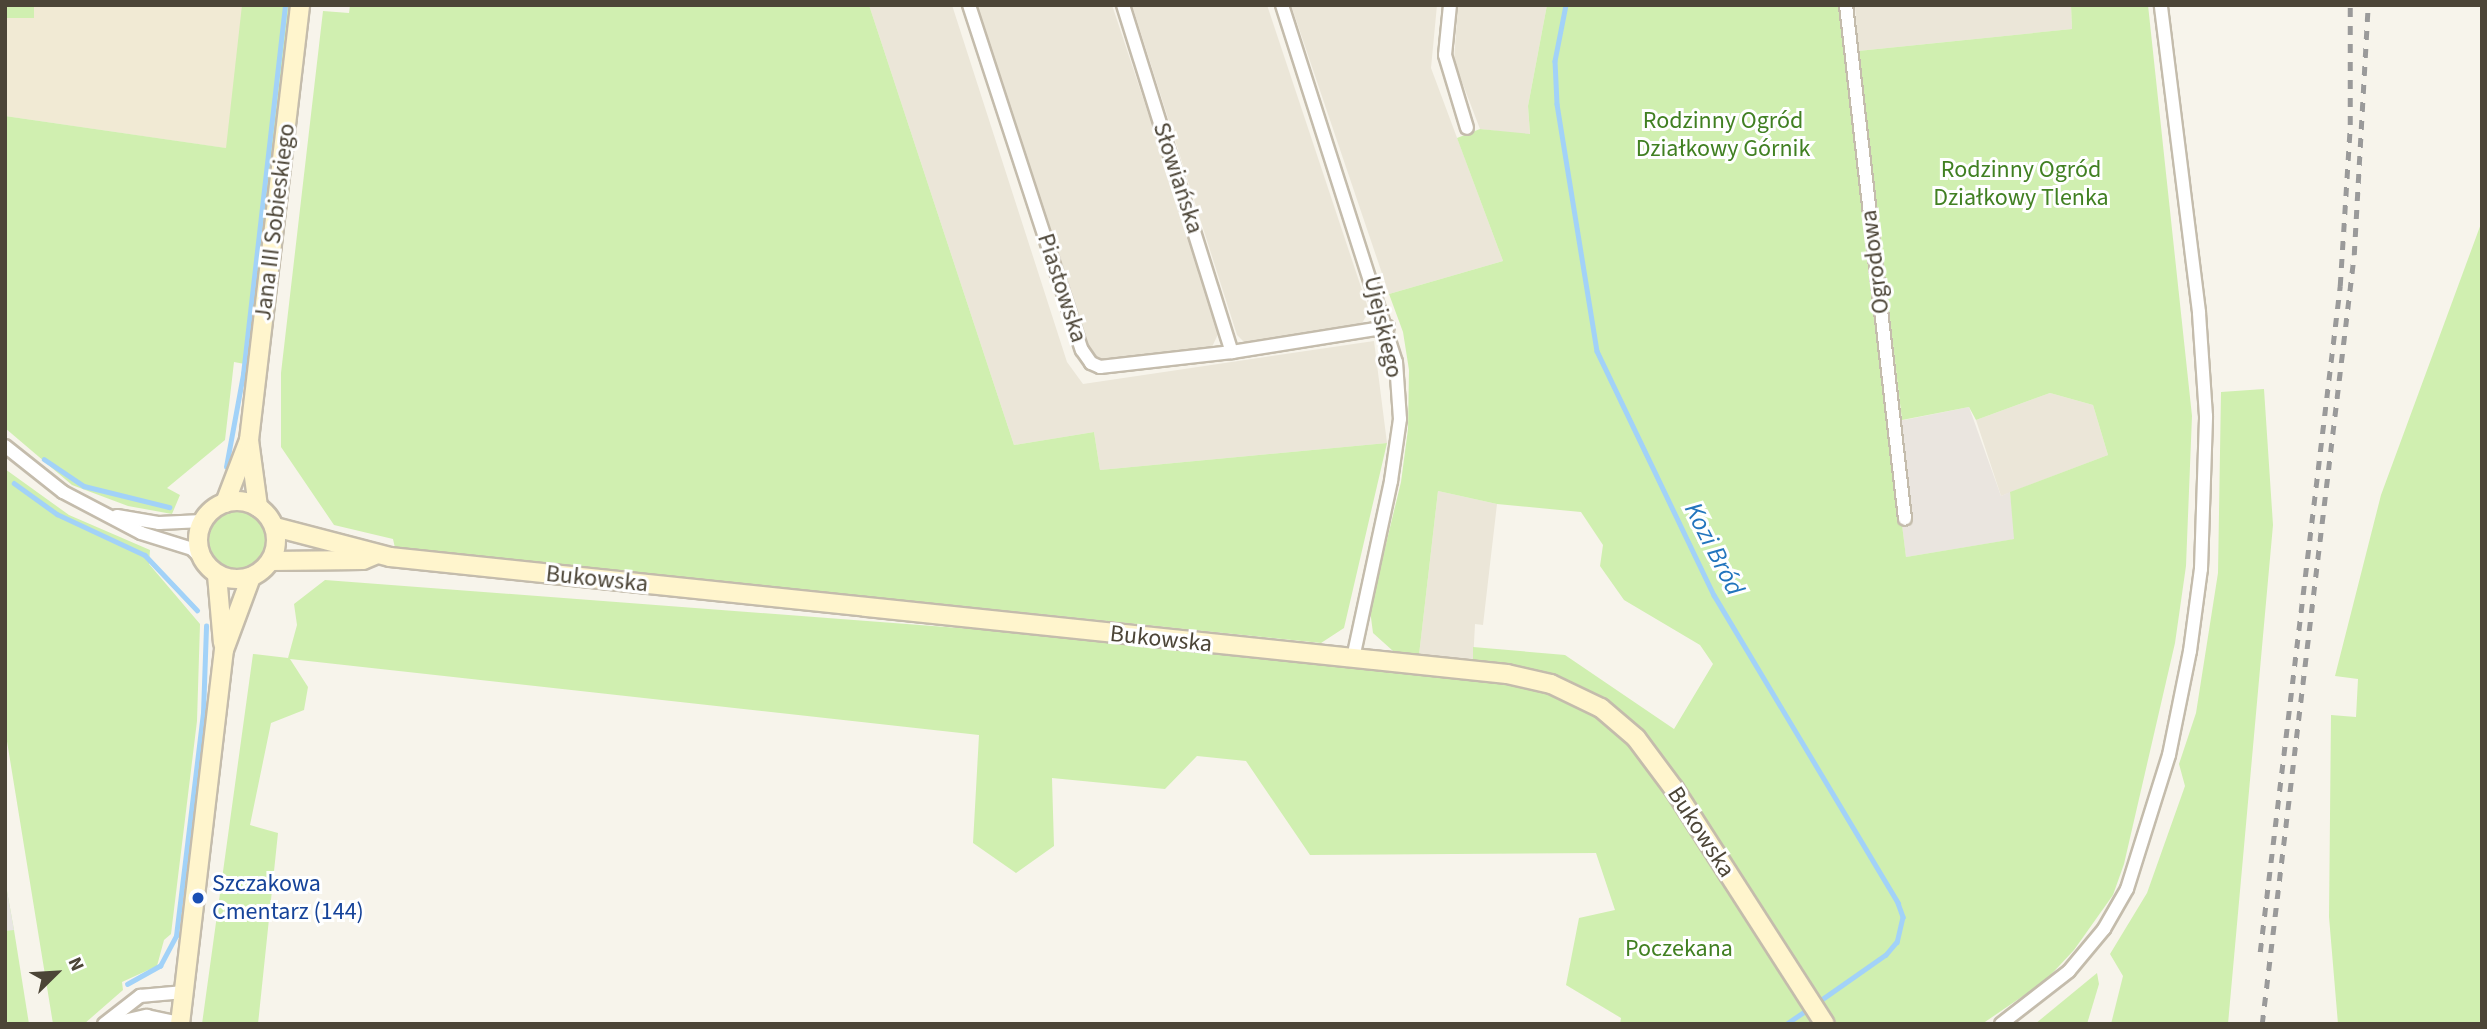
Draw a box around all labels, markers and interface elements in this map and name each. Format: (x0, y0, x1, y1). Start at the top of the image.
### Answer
park label: Rodzinny Ogród Działkowy Górnik (1636, 107, 1810, 163)
street label: Słowiańska (1147, 119, 1209, 237)
street label: Jana III Sobieskiego (249, 122, 301, 322)
park label: Rodzinny Ogród Działkowy Tlenka (1933, 156, 2109, 212)
street label: Ogrodowa (1854, 208, 1896, 316)
street label: Piastowska (1031, 230, 1093, 346)
street label: Ujejskiego (1357, 273, 1409, 381)
water label: Kozi Bród (1677, 497, 1751, 601)
street label: Bukowska (544, 559, 650, 599)
street label: Bukowska (1108, 619, 1214, 659)
street label: Bukowska (1661, 781, 1741, 883)
place label: Szczakowa Cmentarz (144) (212, 870, 364, 926)
marker: Szczakowa Cmentarz (144) (190, 890, 206, 906)
park label: Poczekana (1625, 935, 1733, 963)
north arrow (21, 938, 91, 1008)
text: N (61, 953, 91, 976)

